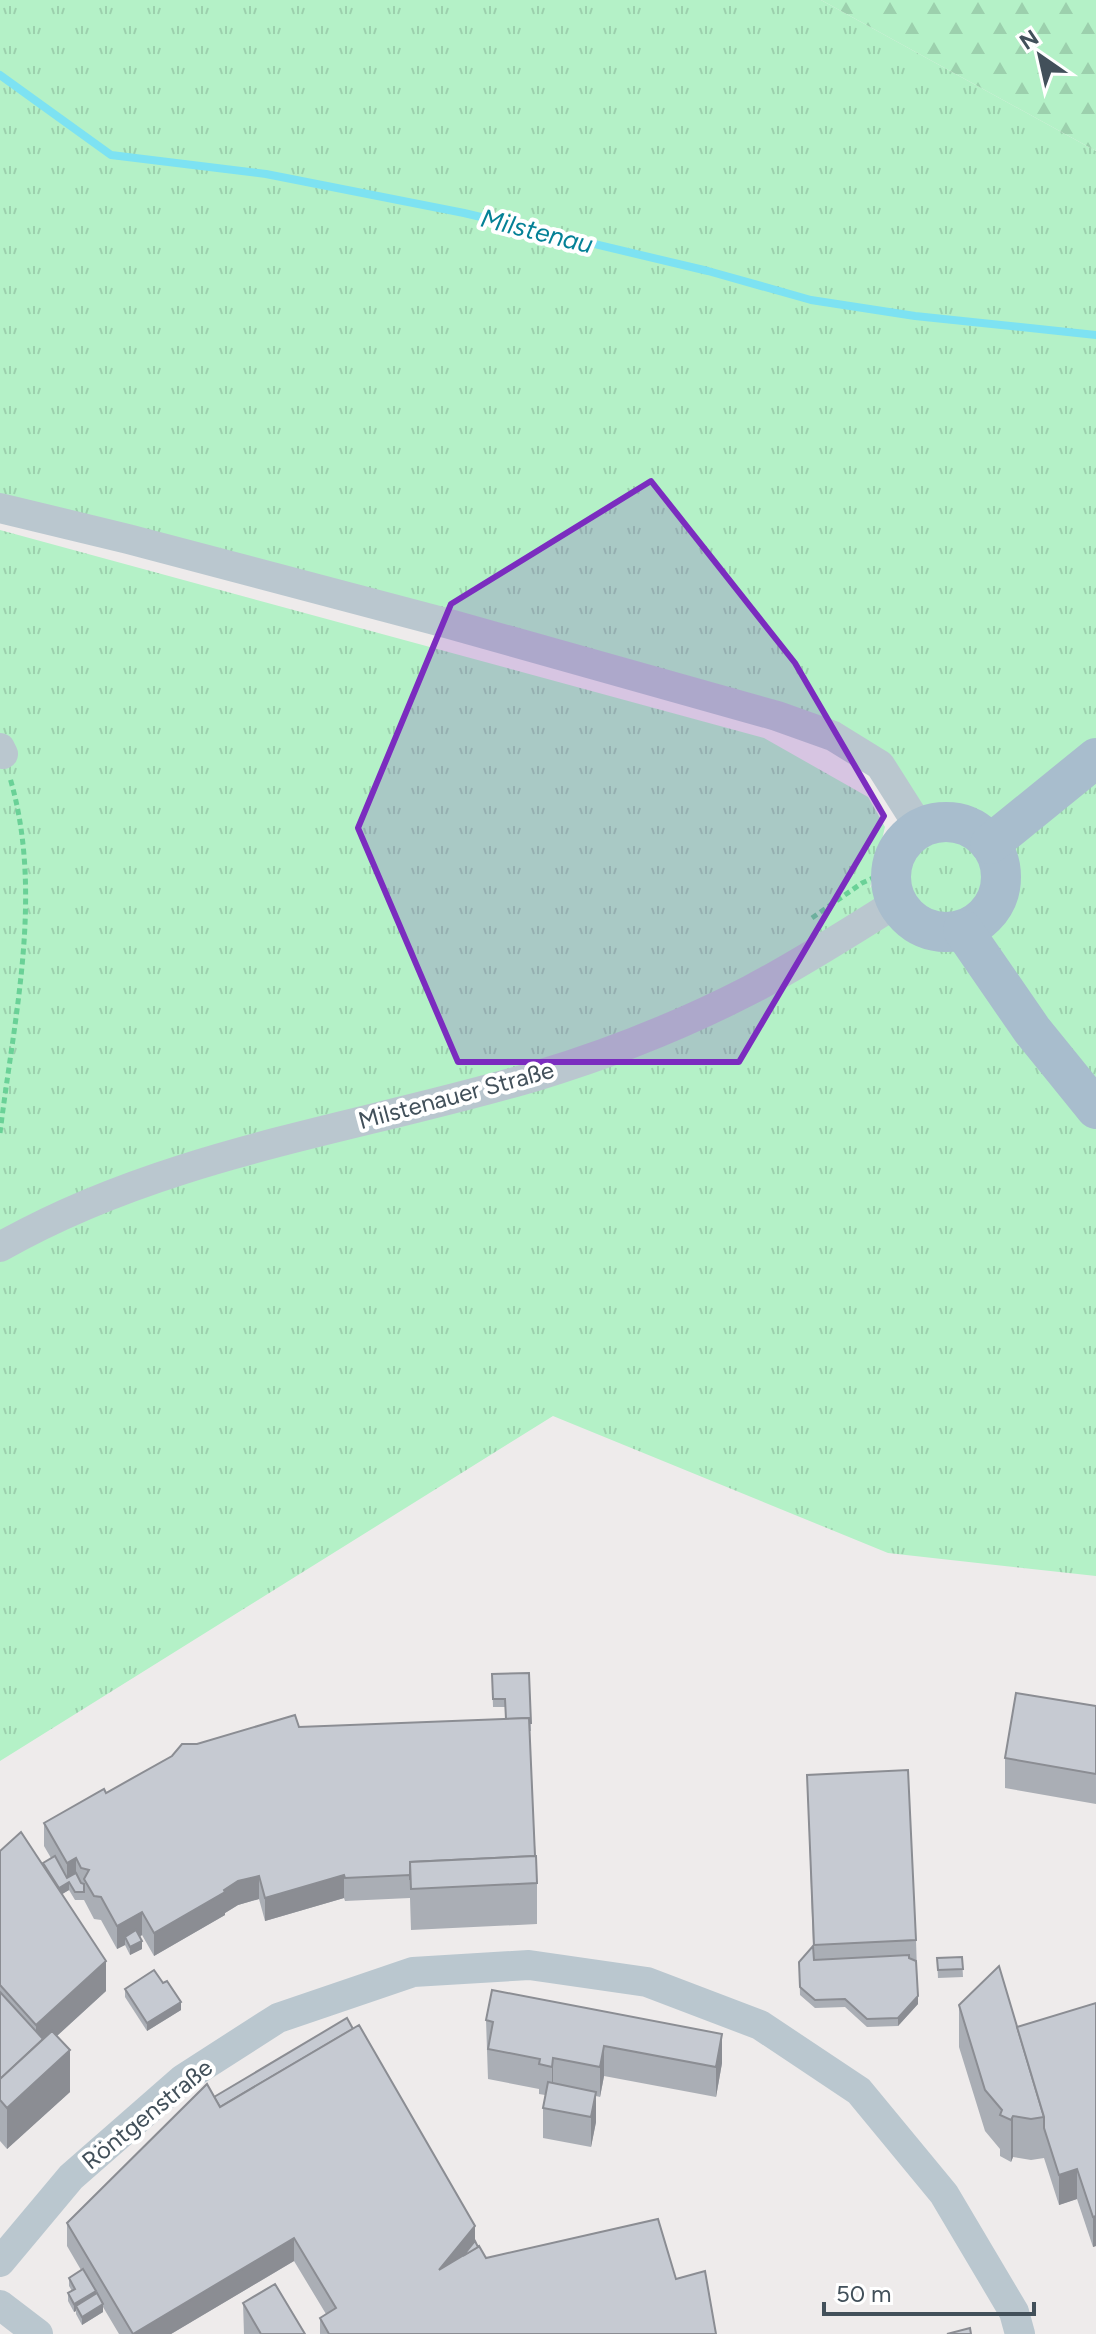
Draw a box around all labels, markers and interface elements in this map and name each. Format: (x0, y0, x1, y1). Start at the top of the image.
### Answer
north arrow (1000, 16, 1080, 96)
text: N (1014, 24, 1044, 56)
water label: Milstenau (478, 202, 596, 260)
street label: Milstenauer Straße (355, 1055, 557, 1135)
street label: Röntgenstraße (76, 2053, 218, 2175)
scale bar (824, 2266, 1034, 2316)
text: 50 m (836, 2279, 892, 2308)

